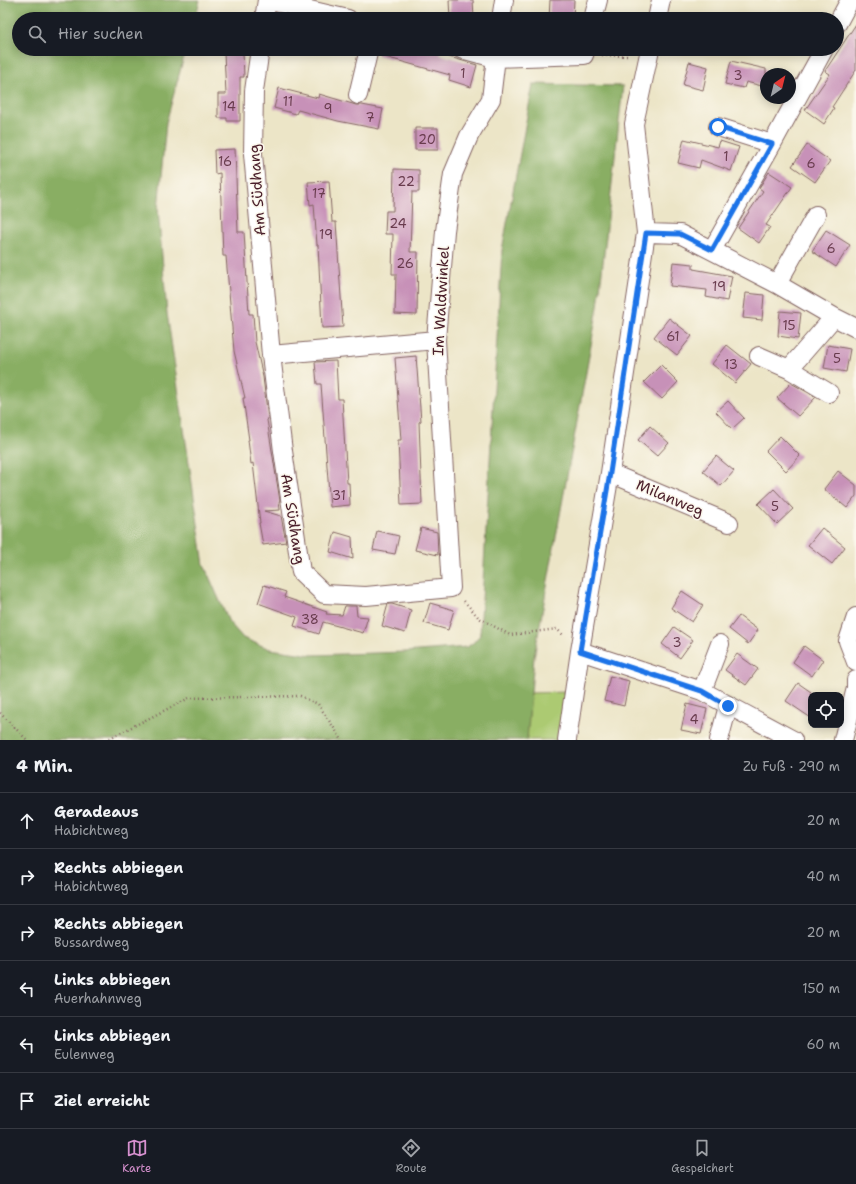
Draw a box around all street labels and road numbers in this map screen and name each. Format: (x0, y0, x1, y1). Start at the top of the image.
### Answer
street label: Am Südhang (244, 143, 270, 237)
street label: Im Waldwinkel (428, 245, 454, 356)
street label: Am Südhang (276, 472, 310, 566)
street label: Milanweg (633, 475, 707, 521)

